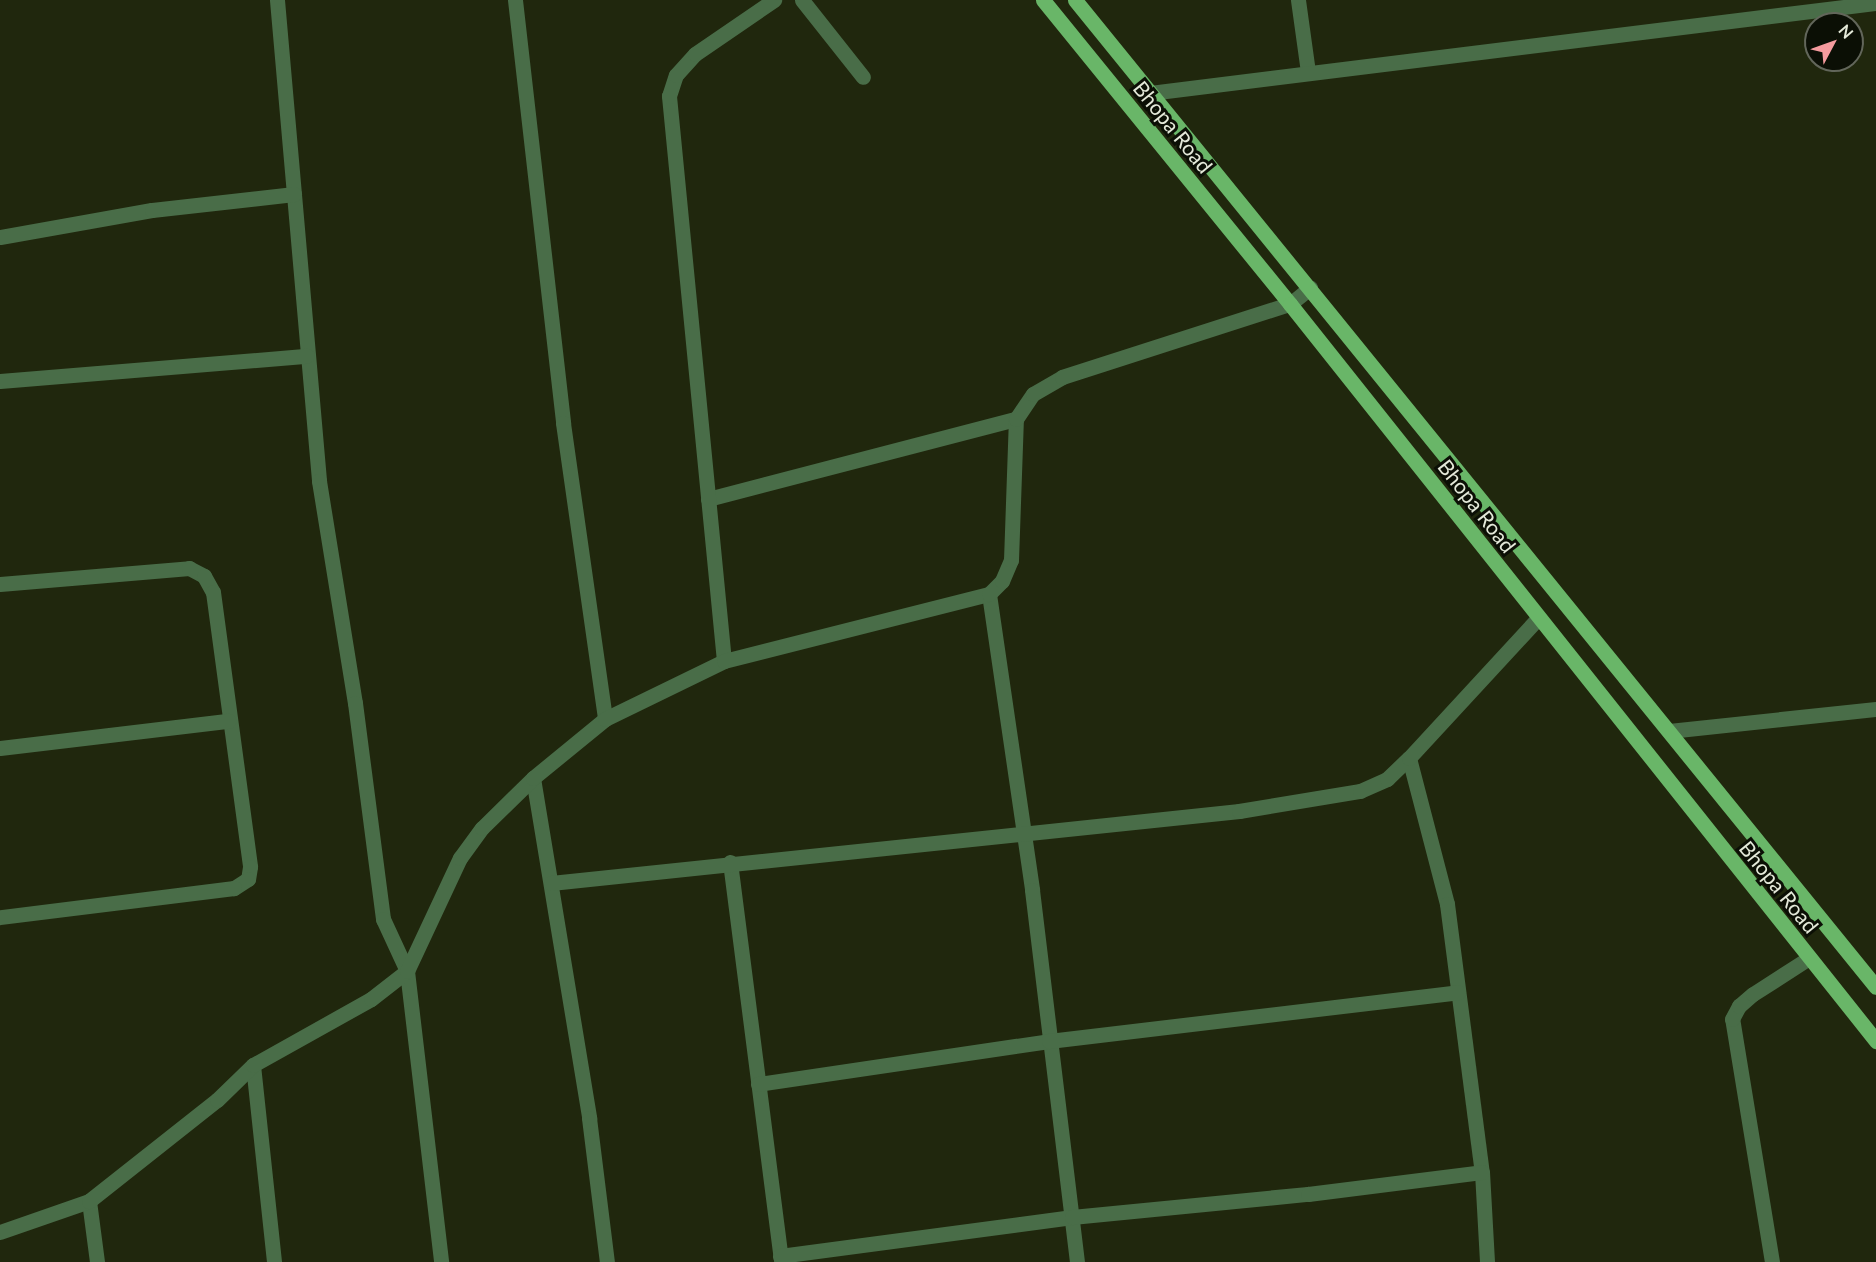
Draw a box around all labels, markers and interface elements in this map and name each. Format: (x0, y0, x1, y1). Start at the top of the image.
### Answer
north arrow (1804, 12, 1864, 72)
text: N (1835, 20, 1858, 42)
street label: Bhopa Road (1128, 76, 1218, 178)
street label: Bhopa Road (1433, 454, 1521, 558)
street label: Bhopa Road (1734, 836, 1824, 938)

